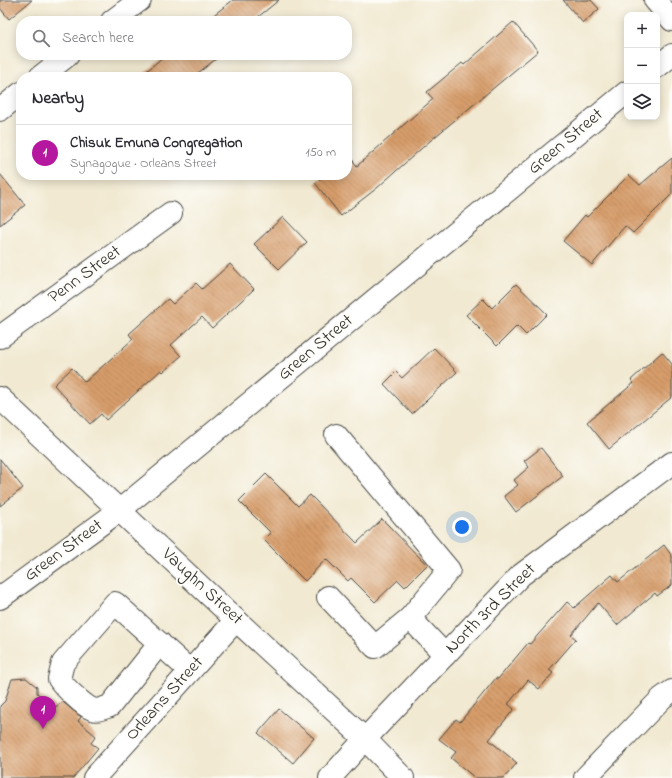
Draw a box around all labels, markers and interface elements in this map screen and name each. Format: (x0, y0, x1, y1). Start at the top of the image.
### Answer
map controls (624, 12, 660, 120)
button: + (624, 12, 660, 48)
search box (16, 16, 352, 60)
icon: search (30, 27, 52, 49)
text: Search here (62, 27, 134, 49)
button: − (624, 48, 660, 84)
button: layers (624, 84, 660, 120)
text: Nearby (32, 86, 84, 111)
street label: Green Street (523, 103, 609, 181)
text: Chisuk Emuna Congregation (70, 132, 242, 154)
text: 1 (43, 143, 47, 162)
text: 150 m (305, 143, 336, 162)
text: Synagogue · Orleans Street (70, 154, 217, 173)
street label: Penn Street (43, 239, 127, 311)
street label: Green Street (273, 309, 359, 387)
street label: Green Street (19, 514, 109, 588)
your location (452, 517, 472, 537)
street label: Vaughn Street (154, 542, 249, 632)
street label: North 3rd Street (440, 558, 542, 660)
street label: Orleans Street (120, 651, 210, 747)
pin: 1 (30, 696, 56, 729)

